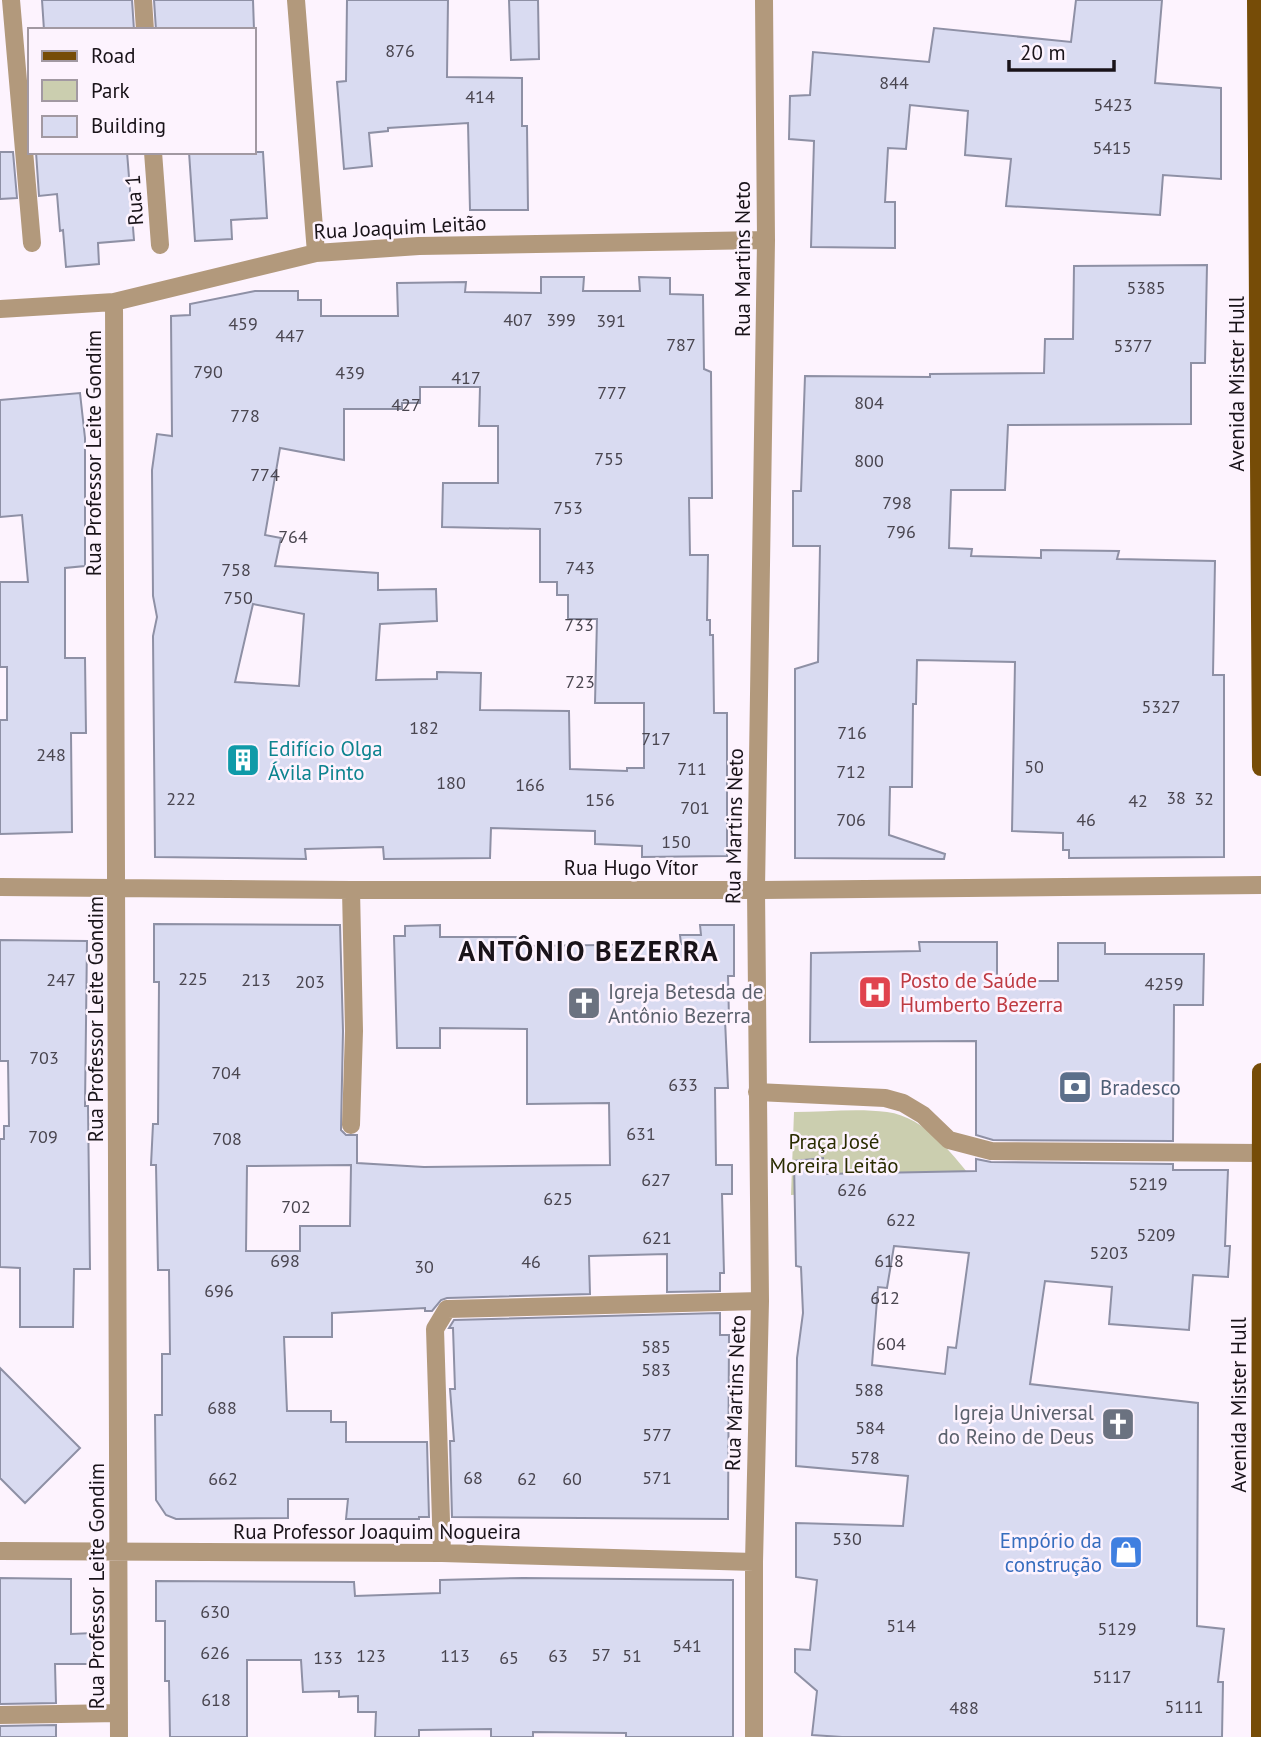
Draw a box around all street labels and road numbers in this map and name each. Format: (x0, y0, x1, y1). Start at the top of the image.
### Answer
street label: Rua 1 (119, 174, 149, 226)
street label: Rua Martins Neto (729, 181, 756, 337)
street label: Rua Joaquim Leitão (313, 209, 487, 245)
street label: Avenida Mister Hull (1223, 296, 1250, 472)
street label: Rua Professor Leite Gondim (80, 330, 107, 576)
street label: Rua Martins Neto (719, 748, 749, 904)
street label: Rua Hugo Vítor (564, 854, 698, 881)
street label: Rua Professor Leite Gondim (82, 896, 109, 1142)
street label: Rua Martins Neto (719, 1315, 751, 1471)
street label: Avenida Mister Hull (1225, 1317, 1252, 1493)
street label: Rua Professor Leite Gondim (83, 1463, 110, 1709)
street label: Rua Professor Joaquim Nogueira (233, 1518, 521, 1545)

